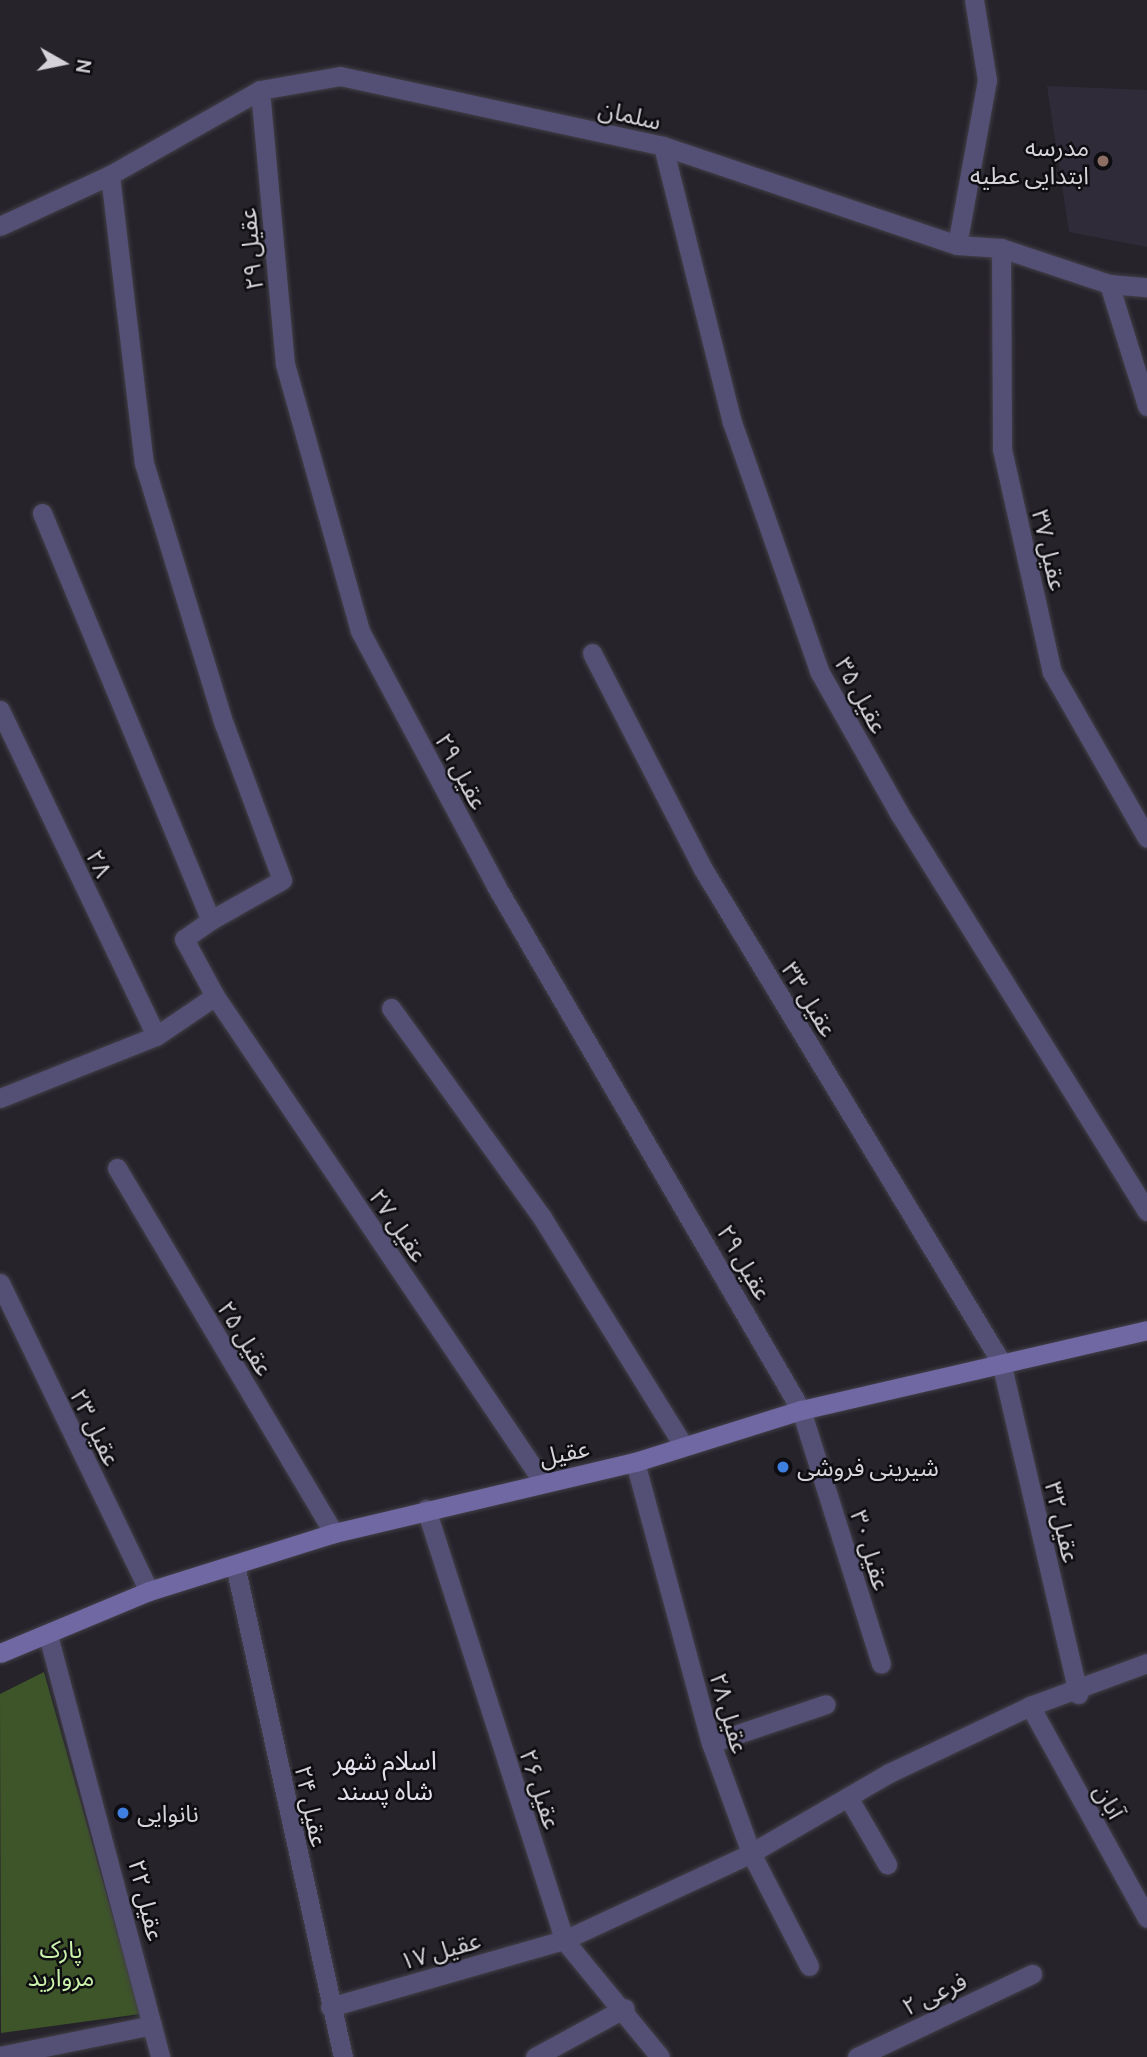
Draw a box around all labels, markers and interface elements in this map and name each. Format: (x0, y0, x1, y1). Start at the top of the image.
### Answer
north arrow (28, 28, 98, 98)
text: N (70, 58, 98, 75)
street label: سلمان (596, 93, 664, 135)
place label: مدرسه ابتدایی عطیه (970, 133, 1089, 189)
marker: مدرسه ابتدایی عطیه (1095, 153, 1111, 169)
street label: عقیل ۲۹ (232, 207, 268, 291)
street label: عقیل ۳۷ (1027, 506, 1073, 594)
street label: عقیل ۳۵ (830, 652, 894, 738)
street label: عقیل ۲۹ (430, 728, 494, 814)
street label: ۲۸ (81, 844, 119, 882)
street label: عقیل ۳۳ (776, 956, 844, 1042)
street label: عقیل ۲۷ (364, 1183, 434, 1267)
street label: عقیل ۲۹ (712, 1219, 778, 1305)
street label: عقیل ۲۵ (212, 1295, 280, 1381)
street label: عقیل ۲۳ (65, 1384, 127, 1470)
street label: عقیل (536, 1433, 592, 1471)
place label: شیرینی فروشی (797, 1453, 939, 1481)
marker: شیرینی فروشی (775, 1459, 791, 1475)
street label: عقیل ۳۲ (1040, 1478, 1086, 1566)
street label: عقیل ۳۰ (845, 1506, 897, 1594)
street label: ۲۸ عقیل (705, 1669, 755, 1757)
district label: اسلام شهر شاه پسند (333, 1745, 437, 1806)
street label: عقیل ۲۶ (515, 1745, 567, 1833)
street label: عقیل ۲۴ (289, 1763, 335, 1849)
street label: آبان (1089, 1778, 1131, 1824)
place label: نانوایی (137, 1799, 199, 1827)
marker: نانوایی (115, 1805, 131, 1821)
street label: عقیل ۲۲ (123, 1856, 171, 1944)
street label: عقیل ۱۷ (396, 1925, 484, 1975)
park label: پارک مروارید (28, 1935, 94, 1991)
street label: فرعی ۲ (897, 1966, 971, 2020)

